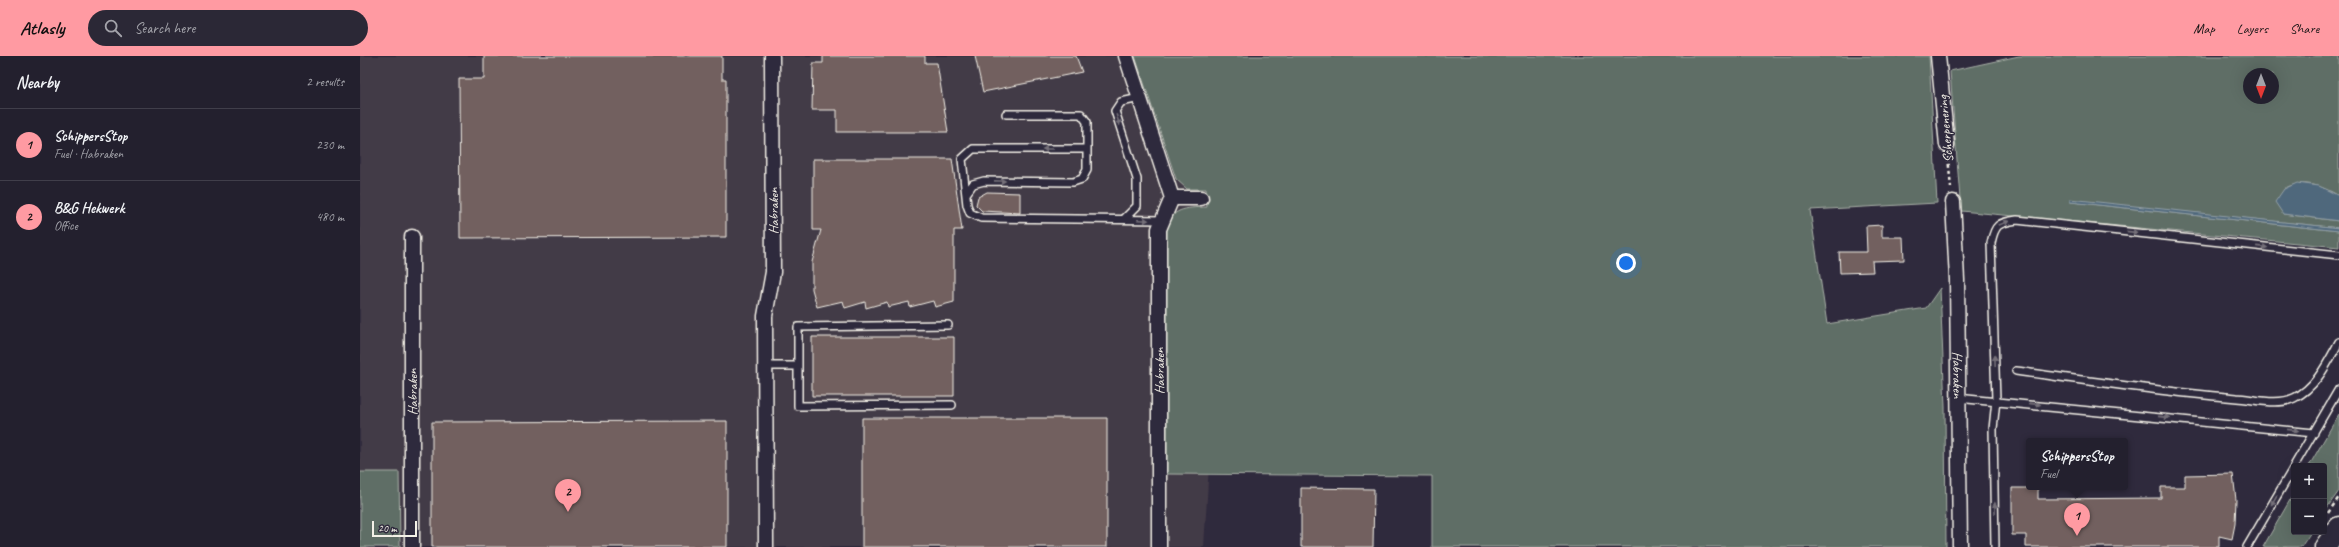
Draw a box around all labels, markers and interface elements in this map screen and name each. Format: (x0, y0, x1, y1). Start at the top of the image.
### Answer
search box (88, 10, 368, 46)
text: Atlasly (20, 16, 64, 40)
icon: search (102, 17, 124, 39)
text: Search here (134, 19, 195, 38)
text: Map (2193, 20, 2215, 37)
text: Layers (2237, 20, 2268, 37)
text: Share (2290, 20, 2319, 37)
north arrow (2243, 68, 2279, 104)
text: Nearby (16, 72, 59, 93)
text: 2 results (306, 74, 344, 90)
street label: Scherpenering (1934, 94, 1957, 163)
one-way arrow (1115, 114, 1121, 126)
text: SchippersStop (54, 127, 127, 146)
text: 1 (26, 137, 32, 153)
text: 230 m (316, 137, 344, 153)
text: Fuel · Habraken (54, 146, 123, 162)
one-way arrow (1041, 146, 1054, 152)
one-way arrow (994, 178, 1007, 184)
street label: Habraken (765, 187, 782, 234)
text: B&G Hekwerk (54, 199, 124, 218)
text: 2 (26, 209, 32, 225)
text: 480 m (316, 209, 344, 225)
one-way arrow (1137, 217, 1150, 223)
text: Office (54, 218, 78, 234)
one-way arrow (1998, 220, 2010, 227)
one-way arrow (2126, 229, 2138, 236)
one-way arrow (2256, 243, 2268, 250)
your location (1616, 253, 1636, 273)
street label: Habraken (1151, 347, 1168, 394)
street label: Habraken (1949, 351, 1966, 399)
one-way arrow (1992, 354, 1998, 367)
street label: Habraken (404, 368, 421, 415)
one-way arrow (2029, 401, 2041, 407)
one-way arrow (2158, 414, 2170, 421)
one-way arrow (2287, 427, 2299, 434)
popup (2026, 438, 2128, 490)
text: SchippersStop (2040, 447, 2114, 466)
map controls (2291, 463, 2327, 535)
button: + (2291, 463, 2327, 499)
text: Fuel (2040, 466, 2057, 482)
pin: 2 (555, 479, 581, 512)
one-way arrow (2271, 495, 2278, 506)
button: − (2291, 499, 2327, 535)
one-way arrow (1991, 502, 1998, 514)
pin: 1 (2064, 503, 2090, 536)
scale bar (372, 519, 417, 538)
text: 20 m (378, 521, 397, 535)

